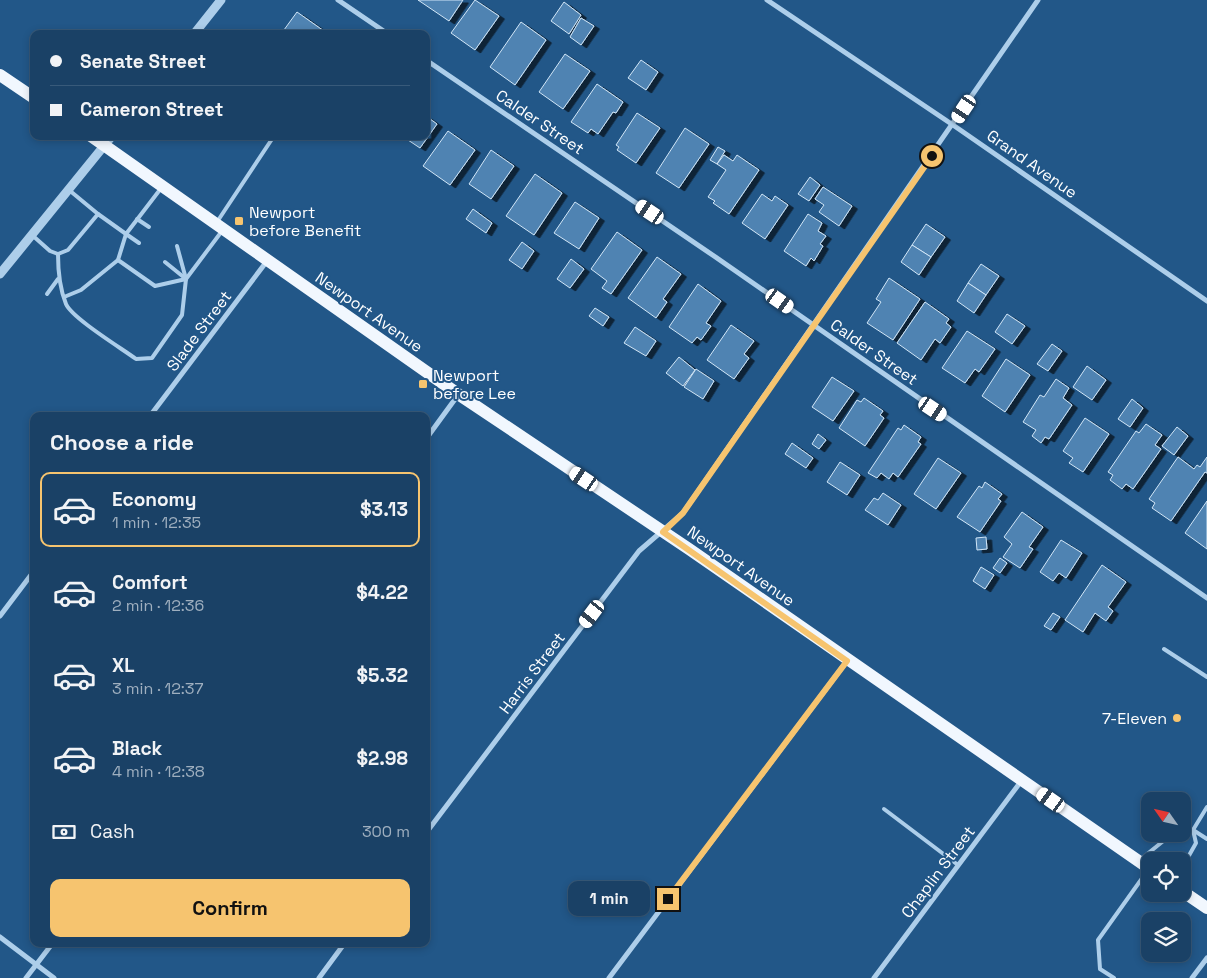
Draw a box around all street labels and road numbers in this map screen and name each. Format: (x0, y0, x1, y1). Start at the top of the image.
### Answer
street label: Calder Street (492, 85, 588, 159)
street label: Grand Avenue (983, 125, 1081, 203)
street label: Newport Avenue (311, 267, 427, 357)
street label: Slade Street (162, 287, 236, 375)
street label: Calder Street (826, 314, 922, 390)
street label: Newport Avenue (683, 521, 799, 611)
street label: Harris Street (494, 628, 570, 718)
street label: Chaplin Street (896, 822, 980, 922)

